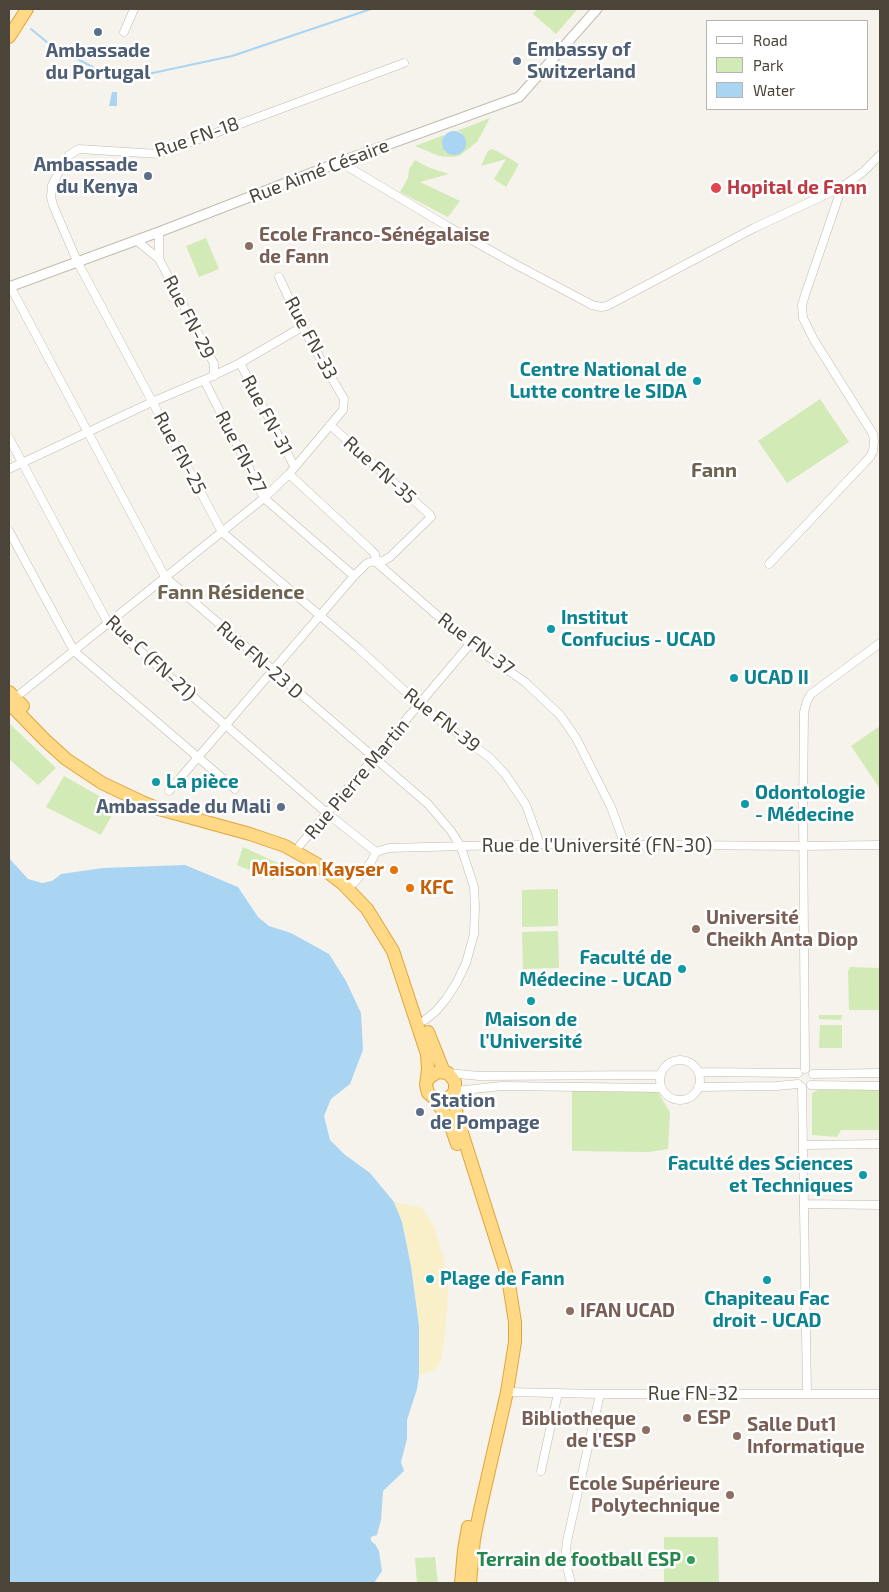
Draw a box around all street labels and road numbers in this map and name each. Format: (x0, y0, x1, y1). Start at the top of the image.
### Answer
street label: Rue FN-18 (152, 112, 242, 162)
street label: Rue Aimé Césaire (246, 134, 392, 208)
street label: Rue FN-29 (158, 271, 220, 363)
street label: Rue FN-33 (280, 293, 342, 383)
street label: Rue FN-31 (236, 371, 298, 459)
street label: Rue FN-27 (211, 407, 271, 497)
street label: Rue FN-25 (149, 408, 211, 498)
street label: Rue FN-35 (339, 431, 421, 509)
street label: Rue FN-37 (433, 608, 519, 680)
street label: Rue C (FN-21) (101, 610, 201, 706)
street label: Rue FN-23 D (212, 616, 308, 704)
street label: Rue FN-39 (399, 683, 485, 757)
street label: Rue Pierre Martin (300, 714, 414, 844)
street label: Rue de l'Université (FN-30) (482, 835, 712, 857)
street label: Rue FN-32 (648, 1383, 738, 1405)

